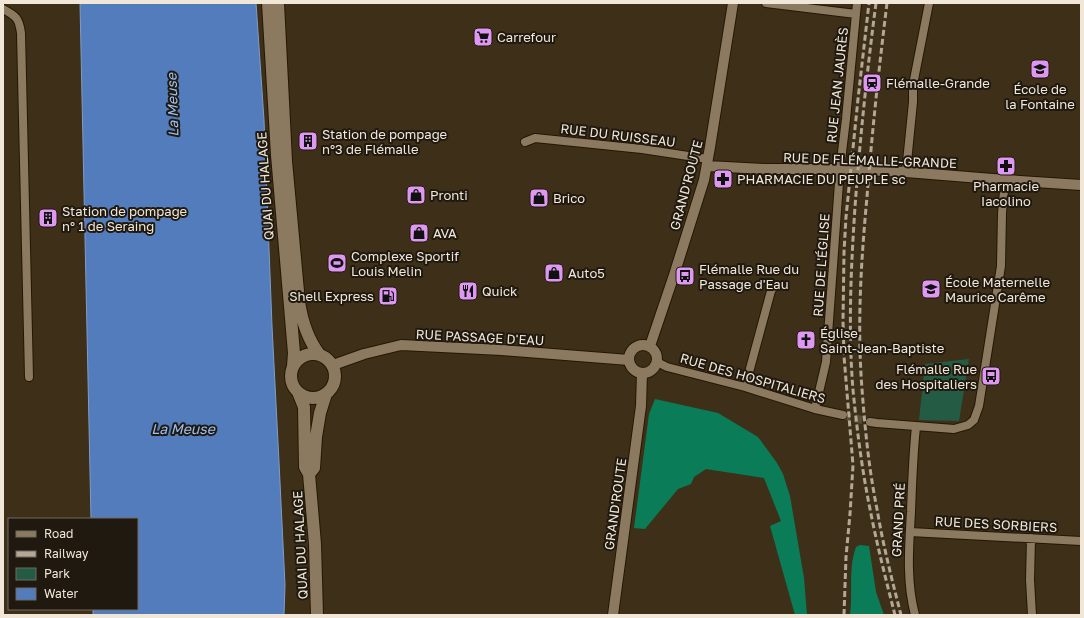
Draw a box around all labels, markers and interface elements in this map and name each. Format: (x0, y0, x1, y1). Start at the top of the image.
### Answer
supermarket icon: Carrefour (472, 26, 494, 48)
street label: RUE JEAN JAURÈS (823, 26, 851, 144)
place label: Carrefour (497, 29, 556, 45)
school or university icon: École de la Fontaine (1029, 58, 1051, 80)
water label: La Meuse (162, 72, 182, 137)
station icon: Flémalle-Grande (861, 72, 883, 94)
place label: Flémalle-Grande (886, 75, 990, 91)
place label: École de la Fontaine (1005, 81, 1075, 112)
street label: RUE DU RUISSEAU (560, 120, 676, 150)
place label: Station de pompage n°3 de Flémalle (322, 126, 447, 157)
building icon: Station de pompage n°3 de Flémalle (297, 130, 319, 152)
street label: QUAI DU HALAGE (253, 131, 277, 241)
street label: GRAND'ROUTE (666, 138, 706, 232)
street label: RUE DE FLÉMALLE-GRANDE (783, 149, 957, 171)
pharmacy icon: Pharmacie Iacolino (995, 155, 1017, 177)
pharmacy icon: PHARMACIE DU PEUPLE sc (712, 168, 734, 190)
place label: PHARMACIE DU PEUPLE sc (737, 171, 906, 187)
place label: Pharmacie Iacolino (973, 178, 1039, 209)
shop icon: Pronti (405, 184, 427, 206)
place label: Pronti (430, 187, 468, 203)
shop icon: Brico (528, 187, 550, 209)
place label: Brico (553, 190, 585, 206)
place label: Station de pompage n° 1 de Seraing (62, 203, 187, 234)
building icon: Station de pompage n° 1 de Seraing (37, 207, 59, 229)
street label: RUE DE L'ÉGLISE (809, 213, 833, 317)
shop icon: AVA (408, 222, 430, 244)
place label: AVA (433, 225, 457, 241)
place label: Complexe Sportif Louis Melin (351, 248, 459, 279)
sports icon: Complexe Sportif Louis Melin (326, 252, 348, 274)
place label: Flémalle Rue du Passage d'Eau (699, 261, 799, 292)
shop icon: Auto5 (543, 262, 565, 284)
place label: Auto5 (568, 265, 605, 281)
bus stop icon: Flémalle Rue du Passage d'Eau (674, 265, 696, 287)
place label: École Maternelle Maurice Carême (945, 274, 1050, 305)
school or university icon: École Maternelle Maurice Carême (920, 278, 942, 300)
restaurant icon: Quick (457, 280, 479, 302)
place label: Quick (482, 283, 518, 299)
fuel station icon: Shell Express (377, 285, 399, 307)
place label: Shell Express (289, 288, 374, 304)
place label: Église Saint-Jean-Baptiste (820, 325, 944, 356)
street label: RUE PASSAGE D'EAU (415, 326, 545, 348)
church icon: Église Saint-Jean-Baptiste (795, 329, 817, 351)
street label: RUE DES HOSPITALIERS (678, 350, 828, 406)
place label: Flémalle Rue des Hospitaliers (876, 361, 977, 392)
bus stop icon: Flémalle Rue des Hospitaliers (980, 365, 1002, 387)
water label: La Meuse (151, 420, 216, 437)
street label: GRAND'ROUTE (601, 457, 629, 551)
street label: GRAND PRÉ (888, 482, 908, 557)
street label: QUAI DU HALAGE (289, 490, 311, 600)
street label: RUE DES SORBIERS (934, 513, 1058, 535)
legend (8, 518, 138, 610)
text: Road (44, 526, 73, 541)
text: Railway (44, 546, 89, 561)
text: Park (44, 566, 70, 581)
text: Water (44, 586, 78, 601)

